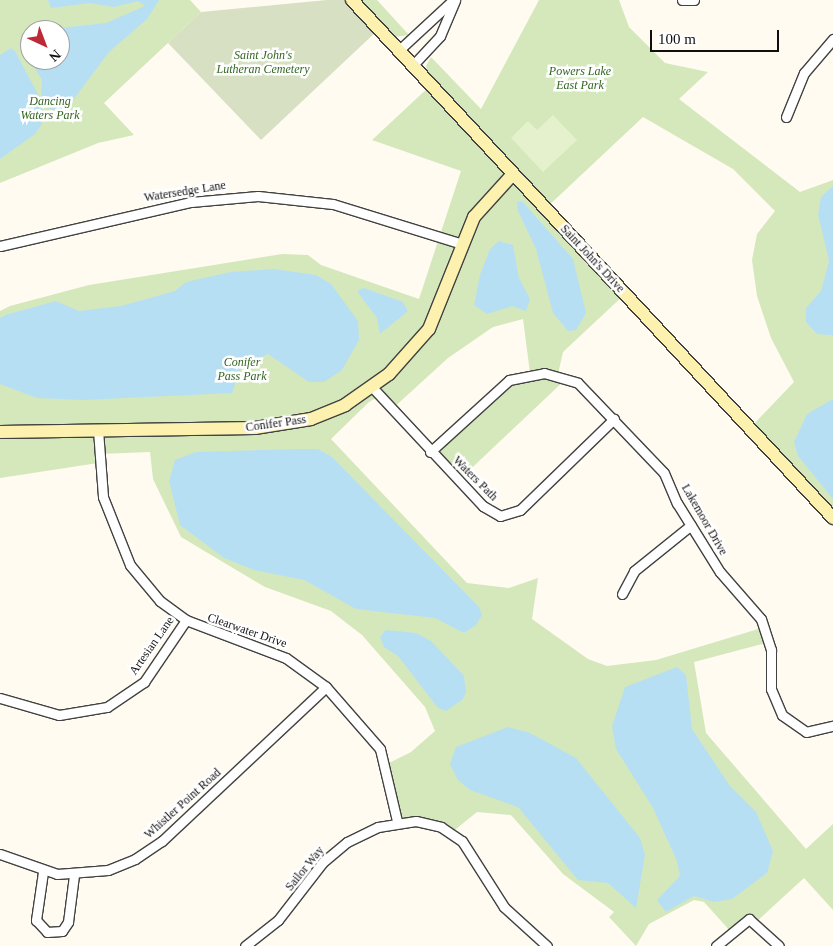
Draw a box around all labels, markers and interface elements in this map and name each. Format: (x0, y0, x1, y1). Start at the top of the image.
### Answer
north arrow (20, 20, 70, 70)
scale bar (653, 20, 782, 52)
text: 100 m (658, 31, 696, 47)
text: N (46, 47, 64, 65)
park label: Saint John's Lutheran Cemetery (217, 49, 309, 77)
park label: Powers Lake East Park (549, 65, 611, 93)
park label: Dancing Waters Park (20, 95, 80, 123)
street label: Watersedge Lane (143, 178, 227, 206)
street label: Saint John's Drive (557, 222, 627, 296)
park label: Conifer Pass Park (218, 356, 266, 384)
street label: Conifer Pass (245, 413, 307, 435)
street label: Waters Path (450, 454, 500, 504)
street label: Lakemoor Drive (678, 482, 730, 558)
street label: Clearwater Drive (205, 611, 289, 651)
street label: Artesian Lane (127, 614, 177, 678)
street label: Whistler Point Road (142, 766, 224, 842)
street label: Sailor Way (283, 844, 327, 894)

